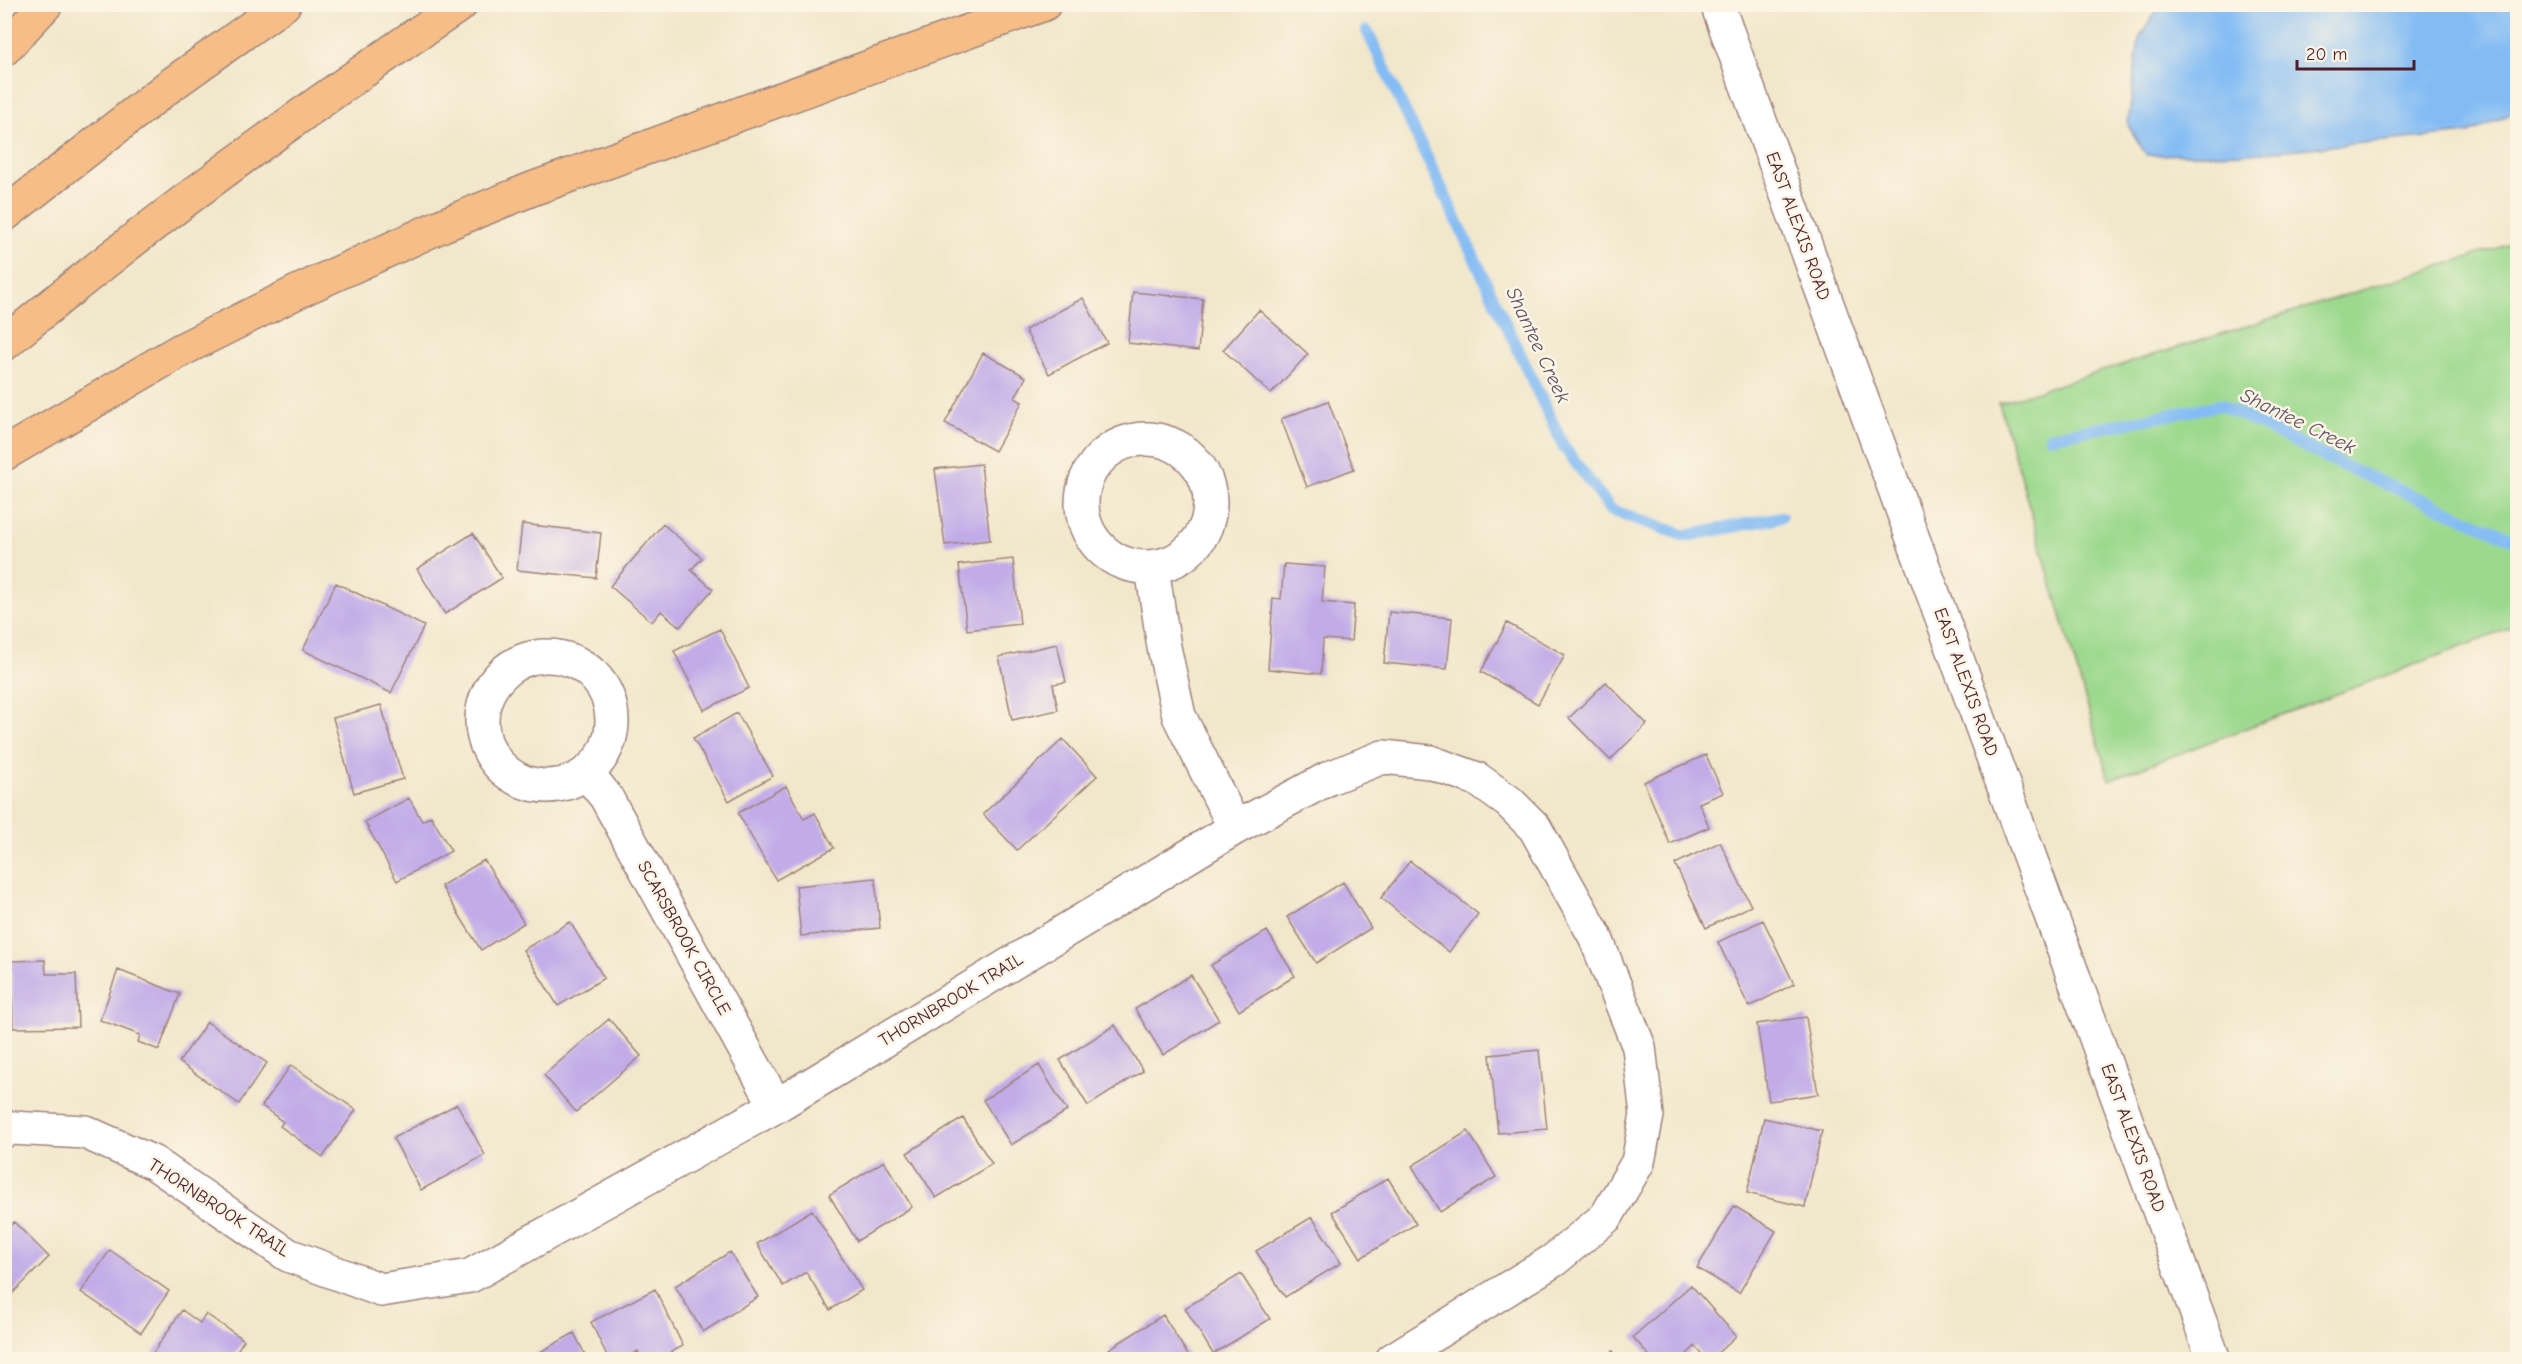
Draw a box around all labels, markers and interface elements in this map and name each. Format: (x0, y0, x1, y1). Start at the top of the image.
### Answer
scale bar (2297, 33, 2414, 71)
text: 20 m (2306, 44, 2347, 65)
street label: EAST ALEXIS ROAD (1761, 149, 1835, 303)
water label: Shantee Creek (1501, 283, 1575, 407)
water label: Shantee Creek (2237, 383, 2360, 459)
street label: EAST ALEXIS ROAD (1929, 605, 2003, 759)
street label: SCARSBROOK CIRCLE (633, 857, 735, 1019)
street label: THORNBROOK TRAIL (875, 949, 1027, 1051)
street label: EAST ALEXIS ROAD (2096, 1061, 2170, 1215)
street label: THORNBROOK TRAIL (144, 1154, 294, 1262)

